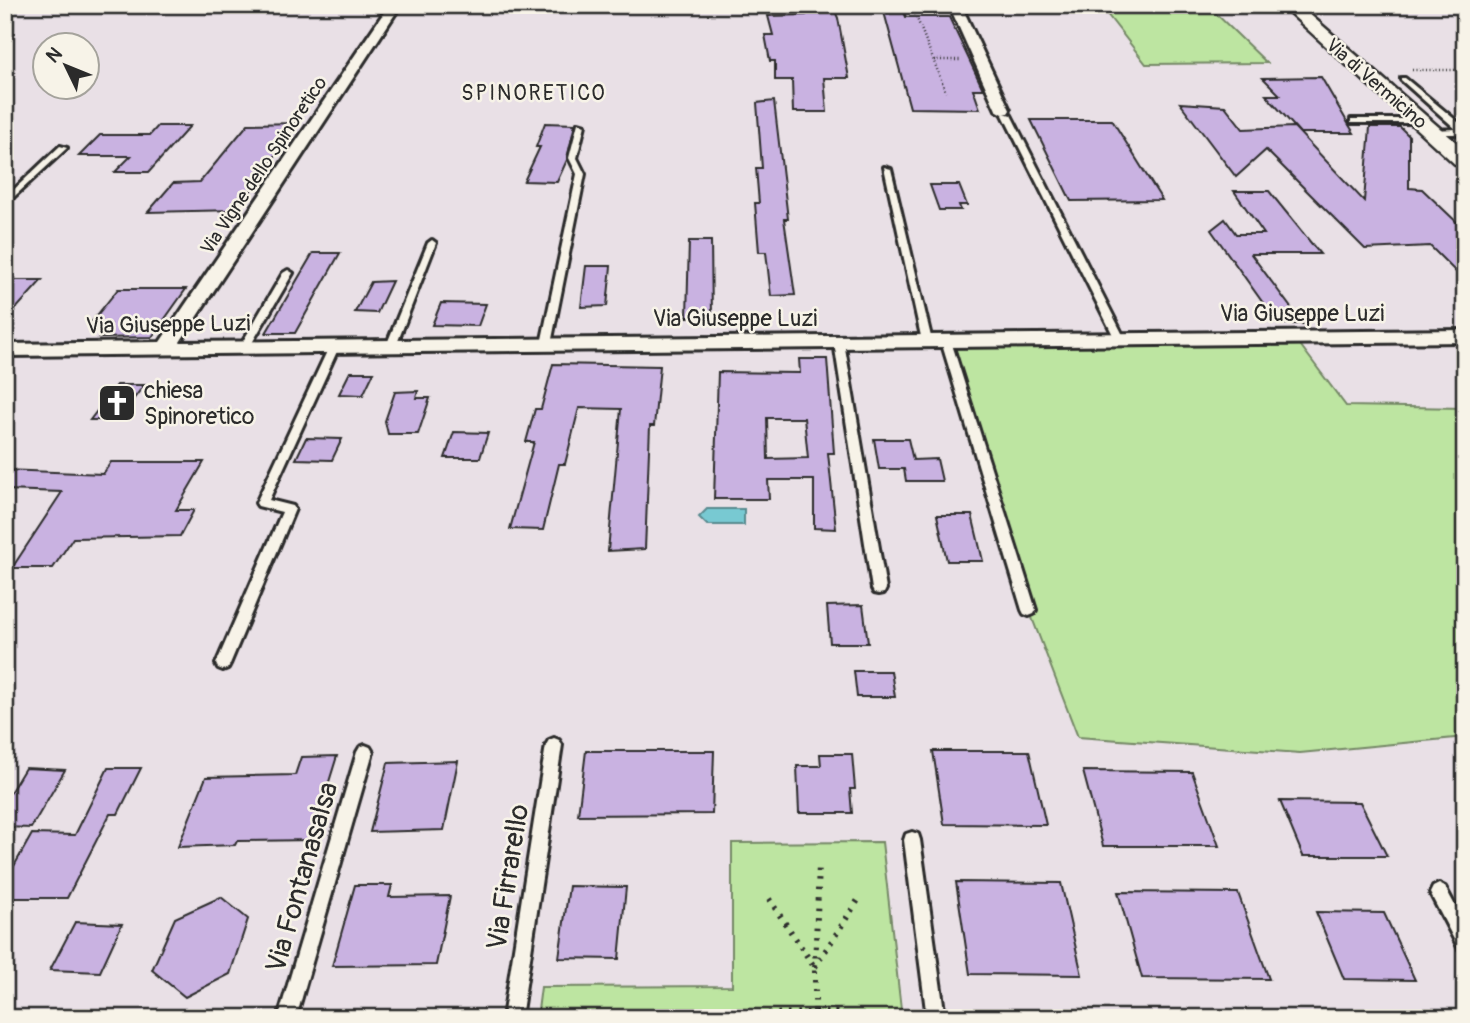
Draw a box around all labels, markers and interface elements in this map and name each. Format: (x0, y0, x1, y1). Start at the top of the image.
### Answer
north arrow (32, 32, 102, 102)
street label: Via di Vermicino (1321, 33, 1432, 134)
text: N (41, 42, 68, 68)
street label: Via Vigne dello Spinoretico (195, 72, 332, 259)
district label: SPINORETICO (461, 80, 607, 107)
street label: Via Giuseppe Luzi (1220, 299, 1384, 328)
street label: Via Giuseppe Luzi (653, 304, 817, 333)
street label: Via Giuseppe Luzi (85, 309, 251, 340)
place label: chiesa Spinoretico (144, 376, 254, 431)
church icon: chiesa Spinoretico (96, 382, 138, 424)
street label: Via Fontanasalsa (259, 778, 346, 977)
street label: Via Firrarello (480, 802, 537, 953)

